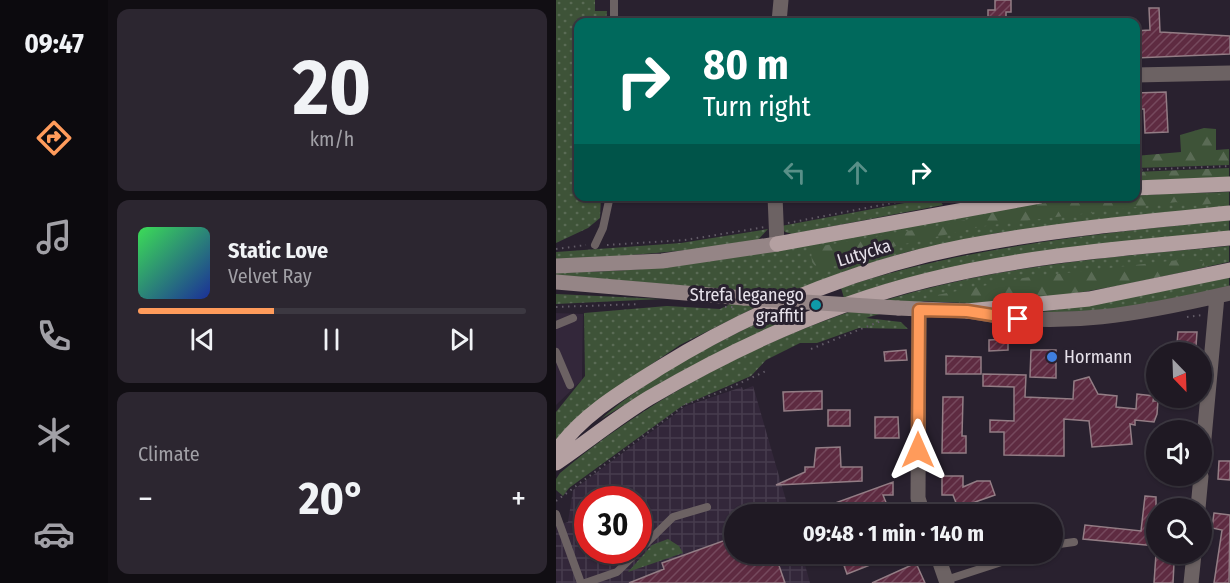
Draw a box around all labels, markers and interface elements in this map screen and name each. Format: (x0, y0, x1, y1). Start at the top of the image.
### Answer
text: 09:47 (24, 28, 84, 60)
text: 80 m (703, 40, 789, 90)
text: 20 (293, 41, 371, 135)
icon: right (604, 42, 682, 120)
text: Turn right (703, 91, 811, 123)
icon: directions (33, 117, 75, 159)
text: km/h (310, 127, 354, 151)
icon: left (778, 156, 811, 189)
icon: ahead (841, 156, 874, 189)
icon: right (904, 156, 937, 189)
icon: music (33, 216, 75, 258)
street label: Lutycka (834, 234, 894, 272)
text: Static Love (228, 237, 328, 264)
text: Velvet Ray (228, 264, 312, 288)
place label: Strefa leganego graffiti (690, 284, 804, 327)
pin (992, 293, 1043, 344)
marker: Strefa leganego graffiti (809, 298, 823, 312)
icon: arrive (1001, 302, 1034, 335)
icon: phone (33, 315, 75, 357)
icon: previous (186, 323, 219, 356)
icon: pause (315, 323, 348, 356)
icon: next (445, 323, 478, 356)
north arrow (1146, 342, 1212, 408)
map controls (1146, 342, 1212, 564)
place label: Hormann (1064, 346, 1132, 368)
marker: Hormann (1045, 350, 1059, 364)
icon: climate (33, 414, 75, 456)
position arrow (886, 418, 950, 482)
button: sound (1146, 420, 1212, 486)
text: Climate (138, 442, 200, 466)
text: 20° (299, 472, 365, 526)
text: − (138, 479, 153, 519)
text: + (511, 479, 526, 519)
speed limit sign: 30 (574, 486, 652, 564)
button: search (1146, 498, 1212, 564)
icon: car (33, 513, 75, 555)
text: 09:48 · 1 min · 140 m (803, 520, 984, 547)

